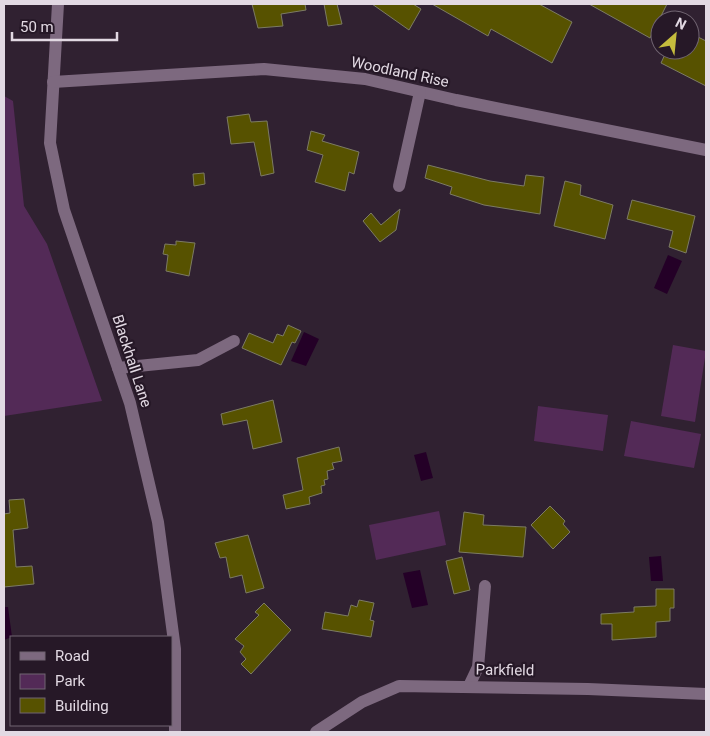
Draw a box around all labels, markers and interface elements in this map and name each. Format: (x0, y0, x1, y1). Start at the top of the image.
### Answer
scale bar (12, 10, 118, 42)
north arrow (650, 10, 700, 60)
text: N (673, 14, 689, 33)
text: 50 m (20, 18, 54, 36)
street label: Woodland Rise (349, 53, 451, 91)
street label: Blackhall Lane (109, 312, 155, 410)
legend (10, 636, 172, 726)
text: Road (55, 647, 89, 665)
street label: Parkfield (476, 660, 534, 680)
text: Park (55, 672, 86, 690)
text: Building (55, 697, 109, 715)

